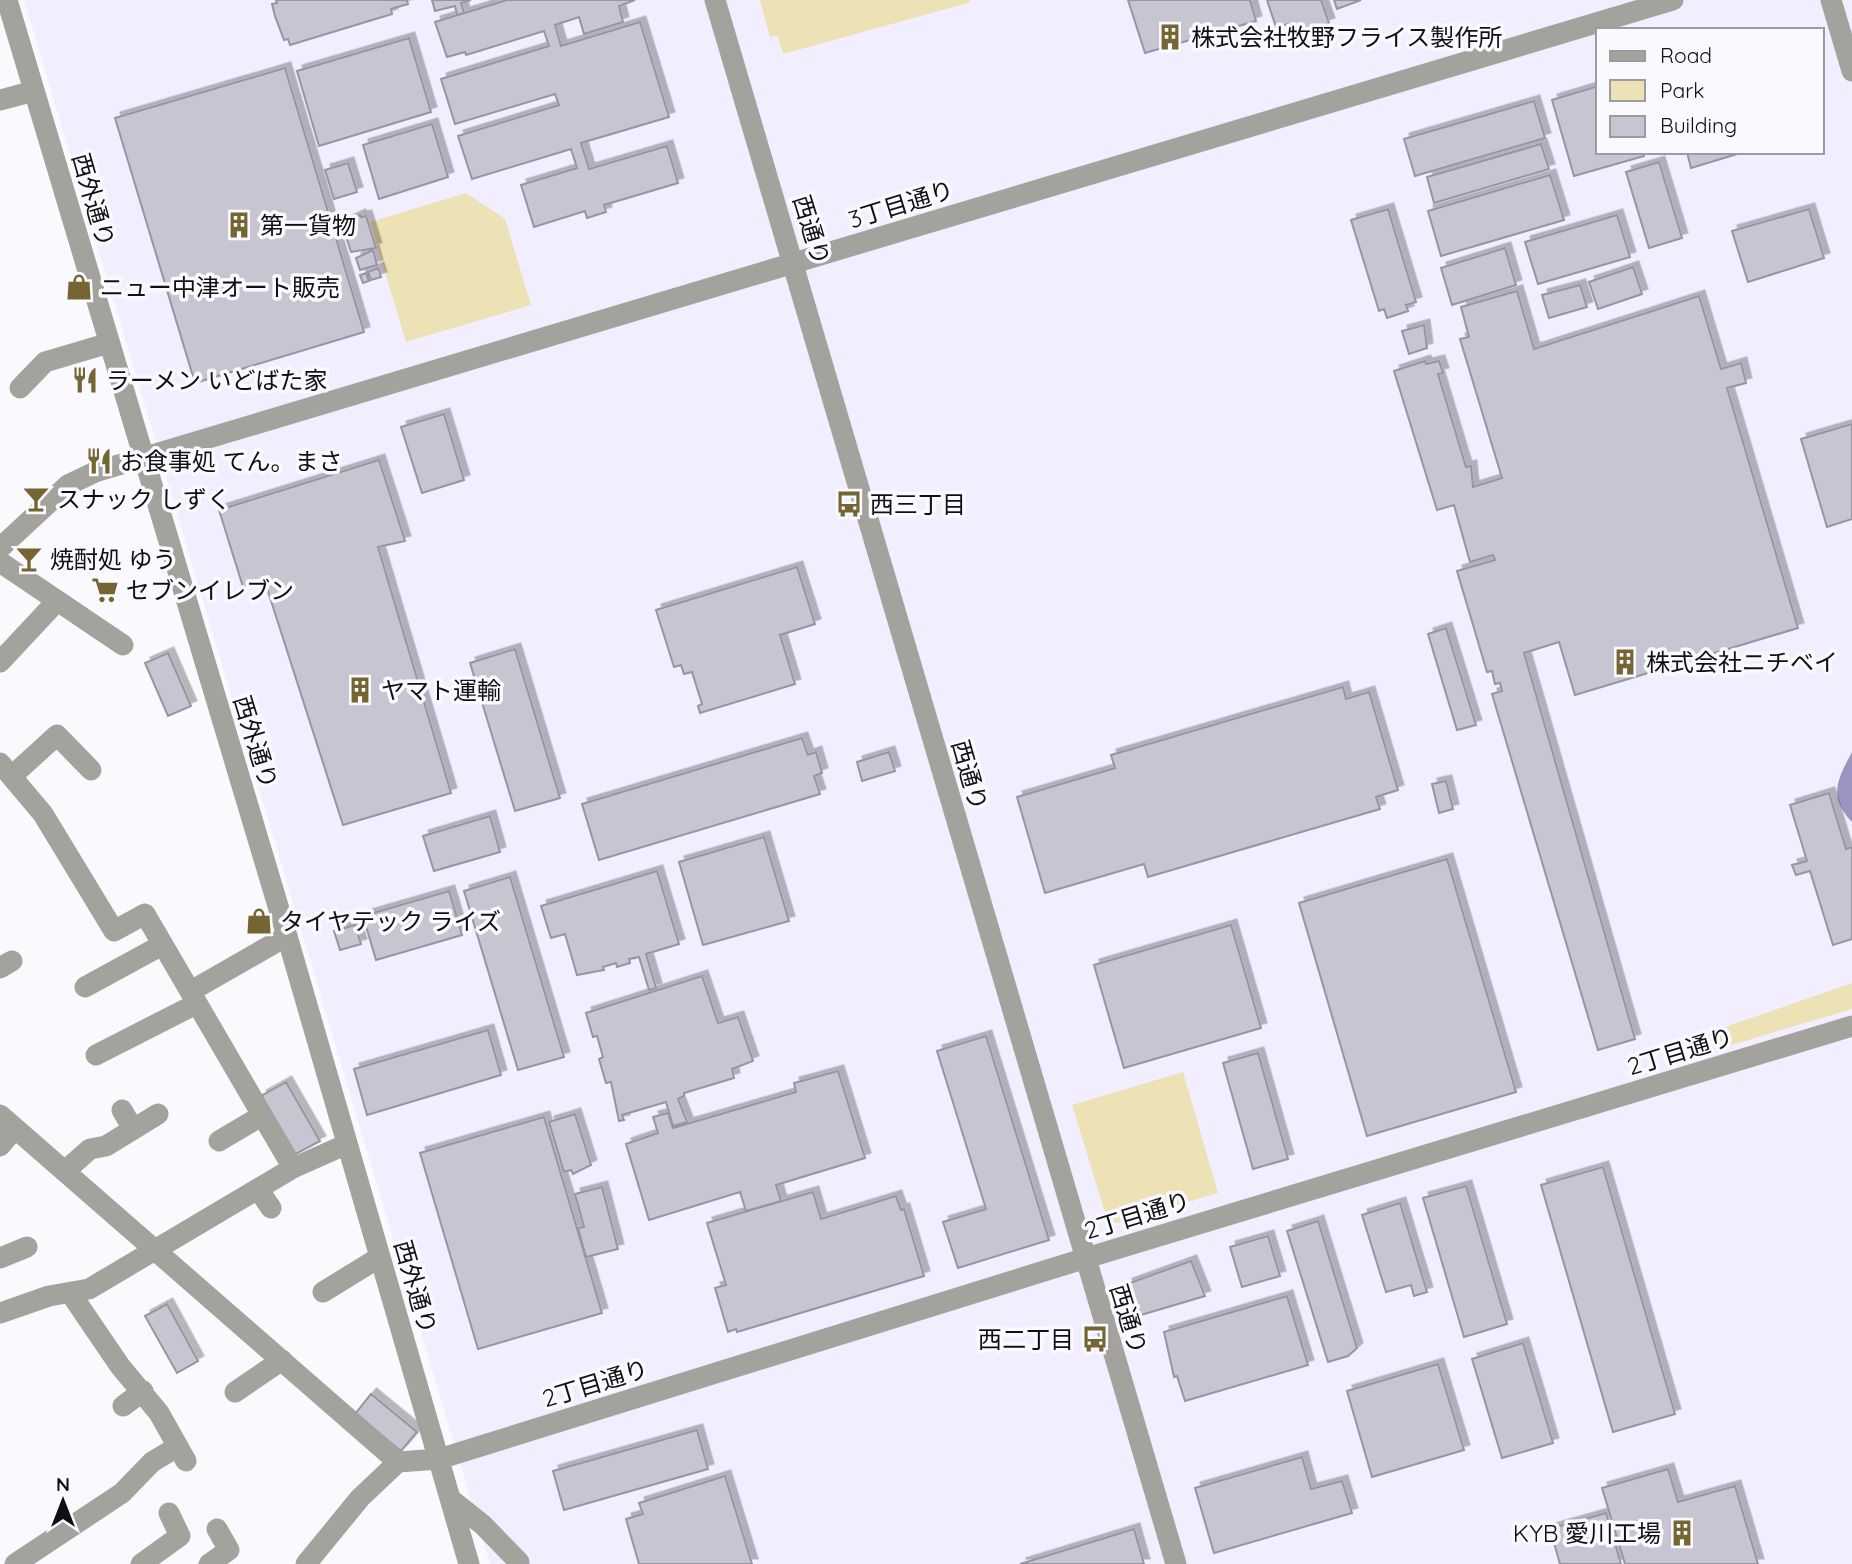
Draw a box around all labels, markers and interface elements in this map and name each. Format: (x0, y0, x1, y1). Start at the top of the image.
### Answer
building icon: 株式会社牧野フライス製作所 (1155, 22, 1185, 52)
place label: 株式会社牧野フライス製作所 (1191, 22, 1502, 52)
legend (1596, 28, 1824, 154)
text: Road (1660, 42, 1712, 68)
text: Park (1660, 77, 1704, 103)
text: Building (1660, 112, 1737, 138)
street label: 西外通り (66, 150, 122, 250)
street label: 3丁目通り (845, 174, 957, 234)
street label: 西通り (787, 191, 837, 269)
building icon: 第一貨物 (224, 210, 254, 240)
place label: 第一貨物 (260, 210, 356, 240)
shop icon: ニュー中津オート販売 (64, 272, 94, 302)
place label: ニュー中津オート販売 (100, 272, 340, 302)
restaurant icon: ラーメン いどばた家 (70, 365, 100, 395)
place label: ラーメン いどばた家 (106, 365, 328, 395)
restaurant icon: お食事処 てん。まさ (84, 446, 114, 476)
place label: お食事処 てん。まさ (120, 446, 343, 476)
bar icon: スナック しずく (21, 484, 51, 514)
place label: スナック しずく (57, 484, 231, 514)
bus stop icon: 西三丁目 (834, 489, 864, 519)
place label: 西三丁目 (870, 489, 966, 519)
bar icon: 焼酎処 ゆう (14, 544, 44, 574)
place label: 焼酎処 ゆう (50, 544, 177, 574)
supermarket icon: セブンイレブン (90, 575, 120, 605)
place label: セブンイレブン (126, 575, 294, 605)
building icon: 株式会社ニチベイ (1610, 647, 1640, 677)
place label: 株式会社ニチベイ (1646, 647, 1838, 677)
building icon: ヤマト運輸 (345, 675, 375, 705)
place label: ヤマト運輸 (381, 675, 501, 705)
street label: 西外通り (228, 692, 284, 792)
street label: 西通り (946, 736, 994, 814)
shop icon: タイヤテック ライズ (244, 906, 274, 936)
place label: タイヤテック ライズ (280, 906, 501, 936)
street label: 2丁目通り (1623, 1021, 1737, 1081)
street label: 2丁目通り (1080, 1185, 1194, 1245)
street label: 西外通り (388, 1237, 444, 1337)
street label: 西通り (1104, 1280, 1154, 1358)
place label: 西二丁目 (978, 1324, 1074, 1354)
bus stop icon: 西二丁目 (1080, 1324, 1110, 1354)
street label: 2丁目通り (538, 1353, 652, 1413)
north arrow (28, 1466, 98, 1536)
text: N (56, 1472, 70, 1496)
place label: KYB 愛川工場 (1513, 1518, 1661, 1548)
building icon: KYB 愛川工場 (1667, 1518, 1697, 1548)

